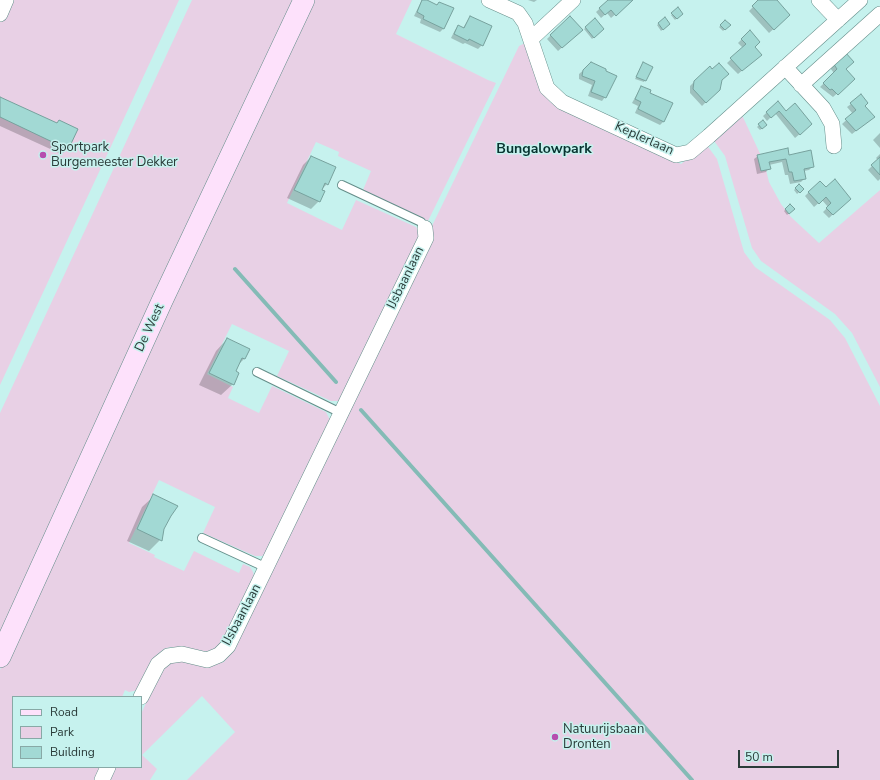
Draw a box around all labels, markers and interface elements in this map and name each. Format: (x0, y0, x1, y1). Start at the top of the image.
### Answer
street label: Keplerlaan (612, 119, 676, 159)
place label: Sportpark Burgemeester Dekker (51, 140, 178, 171)
district label: Bungalowpark (496, 142, 592, 158)
marker: Sportpark Burgemeester Dekker (38, 150, 48, 160)
street label: IJsbaanlaan (384, 244, 428, 312)
street label: De West (132, 302, 168, 354)
street label: IJsbaanlaan (219, 582, 265, 648)
legend (12, 696, 142, 768)
text: Road (50, 704, 78, 720)
place label: Natuurijsbaan Dronten (563, 722, 644, 753)
text: Park (50, 724, 74, 740)
marker: Natuurijsbaan Dronten (550, 732, 560, 742)
scale bar (740, 742, 841, 768)
text: Building (50, 744, 95, 760)
text: 50 m (745, 749, 773, 765)

